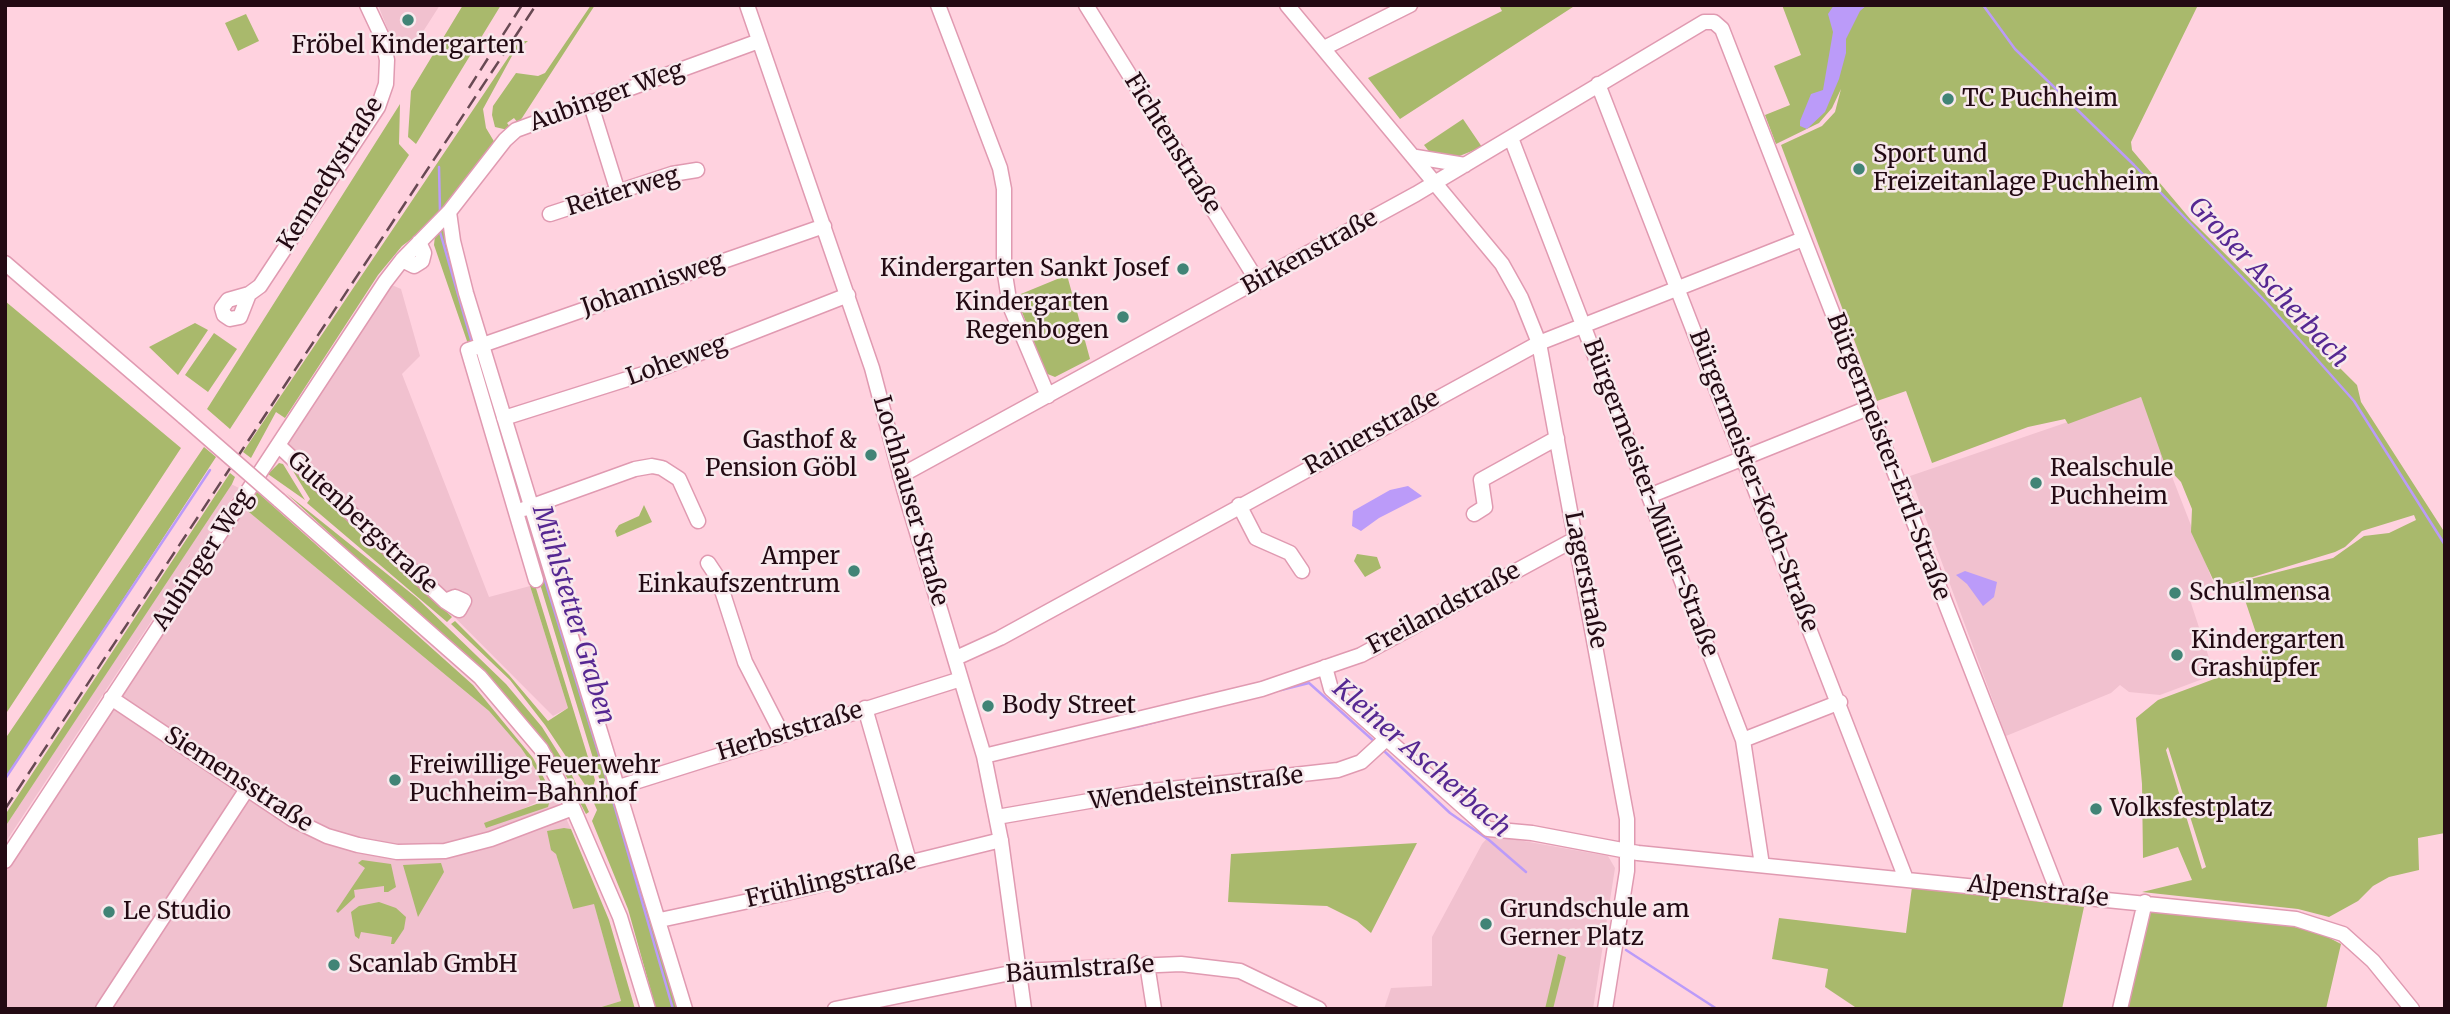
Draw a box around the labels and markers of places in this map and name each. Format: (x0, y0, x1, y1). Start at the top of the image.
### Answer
marker: Fröbel Kindergarten (400, 12, 416, 28)
place label: Fröbel Kindergarten (292, 32, 524, 60)
place label: TC Puchheim (1962, 85, 2118, 113)
marker: TC Puchheim (1940, 91, 1956, 107)
place label: Sport und Freizeitanlage Puchheim (1873, 141, 2159, 197)
marker: Sport und Freizeitanlage Puchheim (1851, 161, 1867, 177)
place label: Kindergarten Sankt Josef (880, 255, 1169, 283)
marker: Kindergarten Sankt Josef (1175, 261, 1191, 277)
place label: Kindergarten Regenbogen (955, 289, 1109, 345)
marker: Kindergarten Regenbogen (1115, 309, 1131, 325)
place label: Gasthof & Pension Göbl (705, 427, 857, 483)
marker: Gasthof & Pension Göbl (863, 447, 879, 463)
place label: Realschule Puchheim (2050, 455, 2173, 511)
marker: Realschule Puchheim (2028, 475, 2044, 491)
place label: Amper Einkaufszentrum (638, 543, 840, 599)
marker: Amper Einkaufszentrum (846, 563, 862, 579)
place label: Schulmensa (2189, 579, 2330, 607)
marker: Schulmensa (2167, 585, 2183, 601)
place label: Kindergarten Grashüpfer (2191, 627, 2345, 683)
marker: Kindergarten Grashüpfer (2169, 647, 2185, 663)
place label: Body Street (1002, 692, 1136, 720)
marker: Body Street (980, 698, 996, 714)
place label: Freiwillige Feuerwehr Puchheim-Bahnhof (409, 752, 661, 808)
marker: Freiwillige Feuerwehr Puchheim-Bahnhof (387, 772, 403, 788)
place label: Volksfestplatz (2110, 795, 2273, 823)
marker: Volksfestplatz (2088, 801, 2104, 817)
place label: Grundschule am Gerner Platz (1500, 896, 1689, 952)
place label: Le Studio (123, 898, 231, 926)
marker: Le Studio (101, 904, 117, 920)
marker: Grundschule am Gerner Platz (1478, 916, 1494, 932)
place label: Scanlab GmbH (348, 951, 517, 979)
marker: Scanlab GmbH (326, 957, 342, 973)

